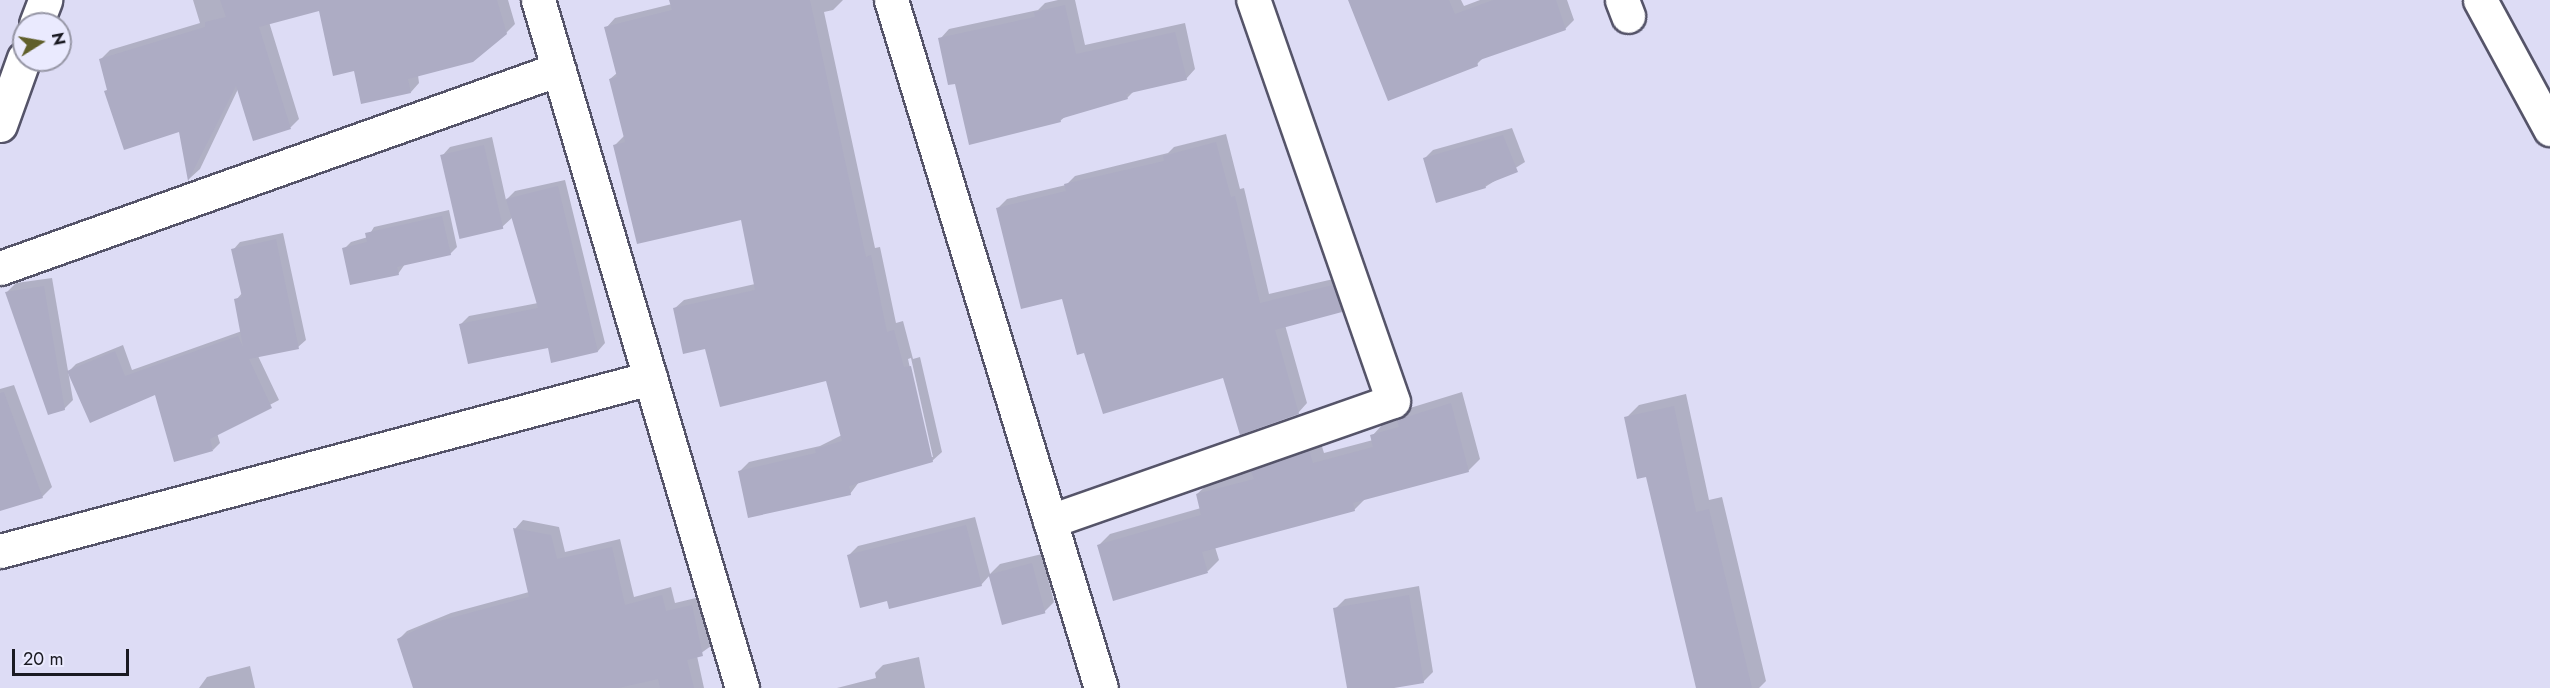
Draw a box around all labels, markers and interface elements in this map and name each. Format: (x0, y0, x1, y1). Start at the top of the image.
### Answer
north arrow (12, 12, 72, 72)
text: N (46, 30, 71, 47)
scale bar (15, 637, 132, 675)
text: 20 m (23, 646, 63, 672)

